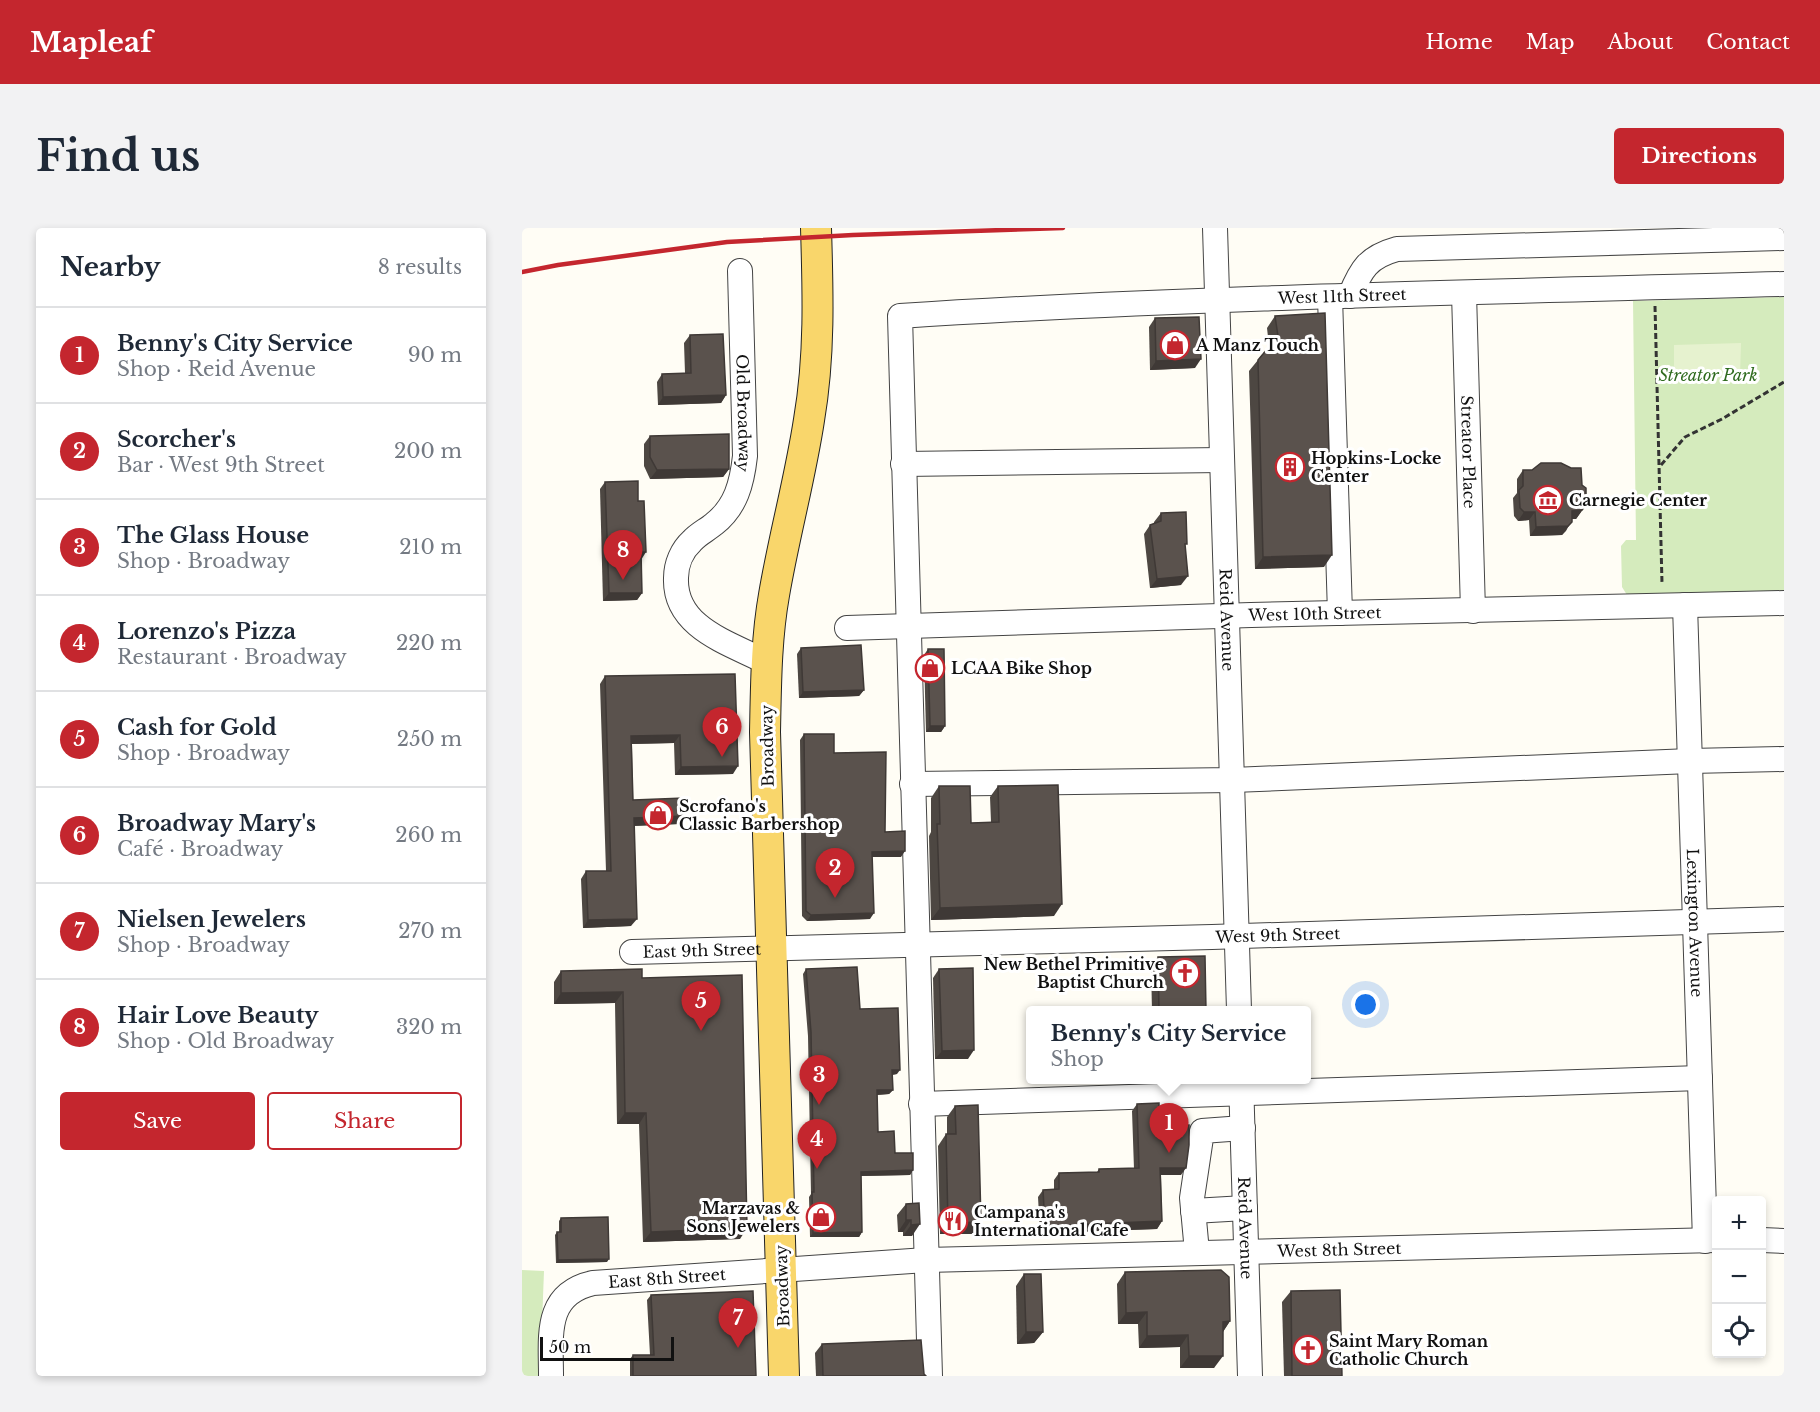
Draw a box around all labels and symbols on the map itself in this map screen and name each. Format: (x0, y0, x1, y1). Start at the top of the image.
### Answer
street label: West 11th Street (1276, 284, 1407, 308)
shop icon: A Manz Touch (1159, 329, 1191, 361)
place label: A Manz Touch (1195, 335, 1319, 355)
street label: Old Broadway (732, 354, 755, 474)
park label: Streator Park (1658, 365, 1758, 385)
street label: Streator Place (1457, 395, 1480, 509)
place label: Hopkins-Locke Center (1311, 448, 1441, 486)
building icon: Hopkins-Locke Center (1274, 451, 1306, 483)
museum icon: Carnegie Center (1532, 484, 1564, 516)
place label: Carnegie Center (1569, 490, 1707, 510)
pin: 8 (604, 530, 642, 580)
street label: Reid Avenue (1215, 568, 1239, 672)
street label: West 10th Street (1247, 602, 1382, 625)
shop icon: LCAA Bike Shop (914, 652, 946, 684)
place label: LCAA Bike Shop (951, 658, 1092, 678)
street label: Broadway (756, 704, 778, 787)
pin: 6 (702, 708, 742, 757)
place label: Scrofano's Classic Barbershop (679, 796, 840, 834)
shop icon: Scrofano's Classic Barbershop (642, 799, 674, 831)
pin: 2 (816, 848, 854, 898)
street label: Lexington Avenue (1683, 848, 1707, 998)
street label: West 9th Street (1214, 923, 1340, 947)
street label: East 9th Street (642, 939, 762, 962)
place label: New Bethel Primitive Baptist Church (984, 954, 1165, 992)
church icon: New Bethel Primitive Baptist Church (1169, 957, 1201, 989)
pin: 5 (682, 982, 720, 1031)
your location (1351, 990, 1380, 1019)
pin: 3 (800, 1056, 838, 1105)
pin: 1 (1150, 1104, 1188, 1153)
pin: 4 (798, 1120, 836, 1169)
street label: Reid Avenue (1234, 1176, 1257, 1280)
place label: Marzavas & Sons Jewelers (686, 1198, 800, 1236)
shop icon: Marzavas & Sons Jewelers (805, 1201, 837, 1233)
place label: Campana's International Cafe (974, 1202, 1129, 1240)
restaurant icon: Campana's International Cafe (937, 1205, 969, 1237)
street label: West 8th Street (1276, 1238, 1402, 1261)
street label: Broadway (771, 1244, 793, 1327)
street label: East 8th Street (607, 1264, 727, 1292)
pin: 7 (718, 1298, 758, 1348)
place label: Saint Mary Roman Catholic Church (1329, 1331, 1488, 1369)
scale bar (540, 1334, 674, 1362)
church icon: Saint Mary Roman Catholic Church (1292, 1334, 1324, 1366)

